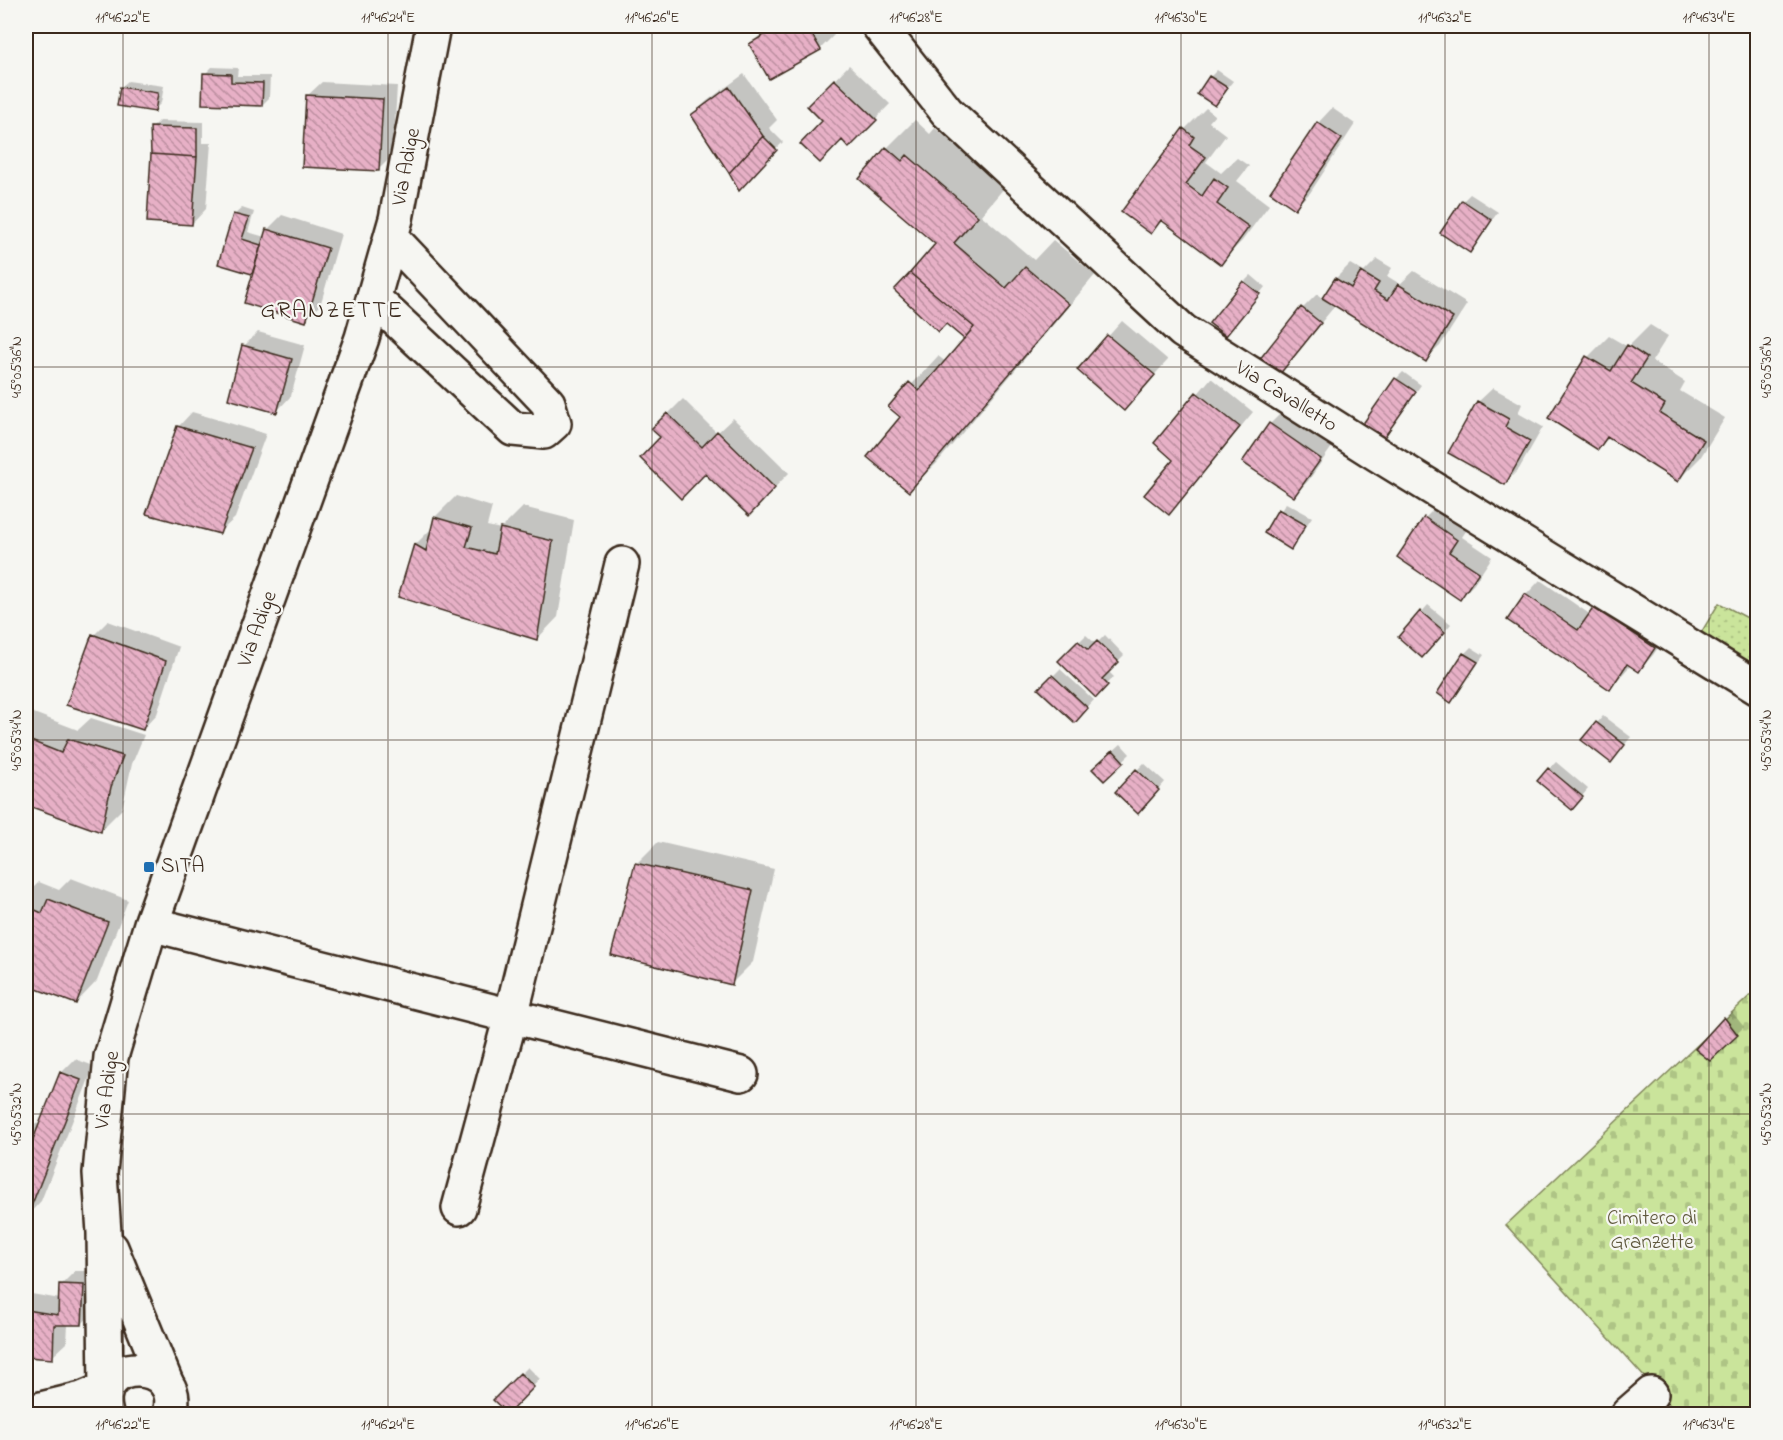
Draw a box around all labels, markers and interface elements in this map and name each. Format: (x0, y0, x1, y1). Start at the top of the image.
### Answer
text: 11°46'22"E (95, 7, 151, 29)
text: 11°46'24"E (361, 7, 415, 29)
text: 11°46'26"E (625, 7, 679, 29)
text: 11°46'28"E (889, 7, 943, 29)
text: 11°46'30"E (1154, 7, 1208, 29)
text: 11°46'32"E (1418, 7, 1472, 29)
text: 11°46'34"E (1683, 7, 1735, 29)
street label: Via Adige (385, 125, 431, 210)
district label: GRANZETTE (260, 294, 404, 329)
text: 45°05'36"N (6, 336, 28, 398)
text: 45°05'36"N (1756, 336, 1778, 398)
street label: Via Cavalletto (1228, 353, 1343, 440)
street label: Via Adige (230, 586, 288, 673)
text: 45°05'34"N (6, 709, 28, 771)
text: 45°05'34"N (1756, 709, 1778, 771)
place label: SITA (161, 852, 204, 882)
marker: SITA (142, 860, 156, 874)
street label: Via Adige (88, 1048, 130, 1132)
text: 45°05'32"N (6, 1083, 28, 1145)
text: 45°05'32"N (1756, 1083, 1778, 1145)
park label: Cimitero di Granzette (1607, 1204, 1697, 1258)
text: 11°46'22"E (95, 1414, 151, 1436)
text: 11°46'24"E (361, 1414, 415, 1436)
text: 11°46'26"E (625, 1414, 679, 1436)
text: 11°46'28"E (889, 1414, 943, 1436)
text: 11°46'30"E (1154, 1414, 1208, 1436)
text: 11°46'32"E (1418, 1414, 1472, 1436)
text: 11°46'34"E (1683, 1414, 1735, 1436)

